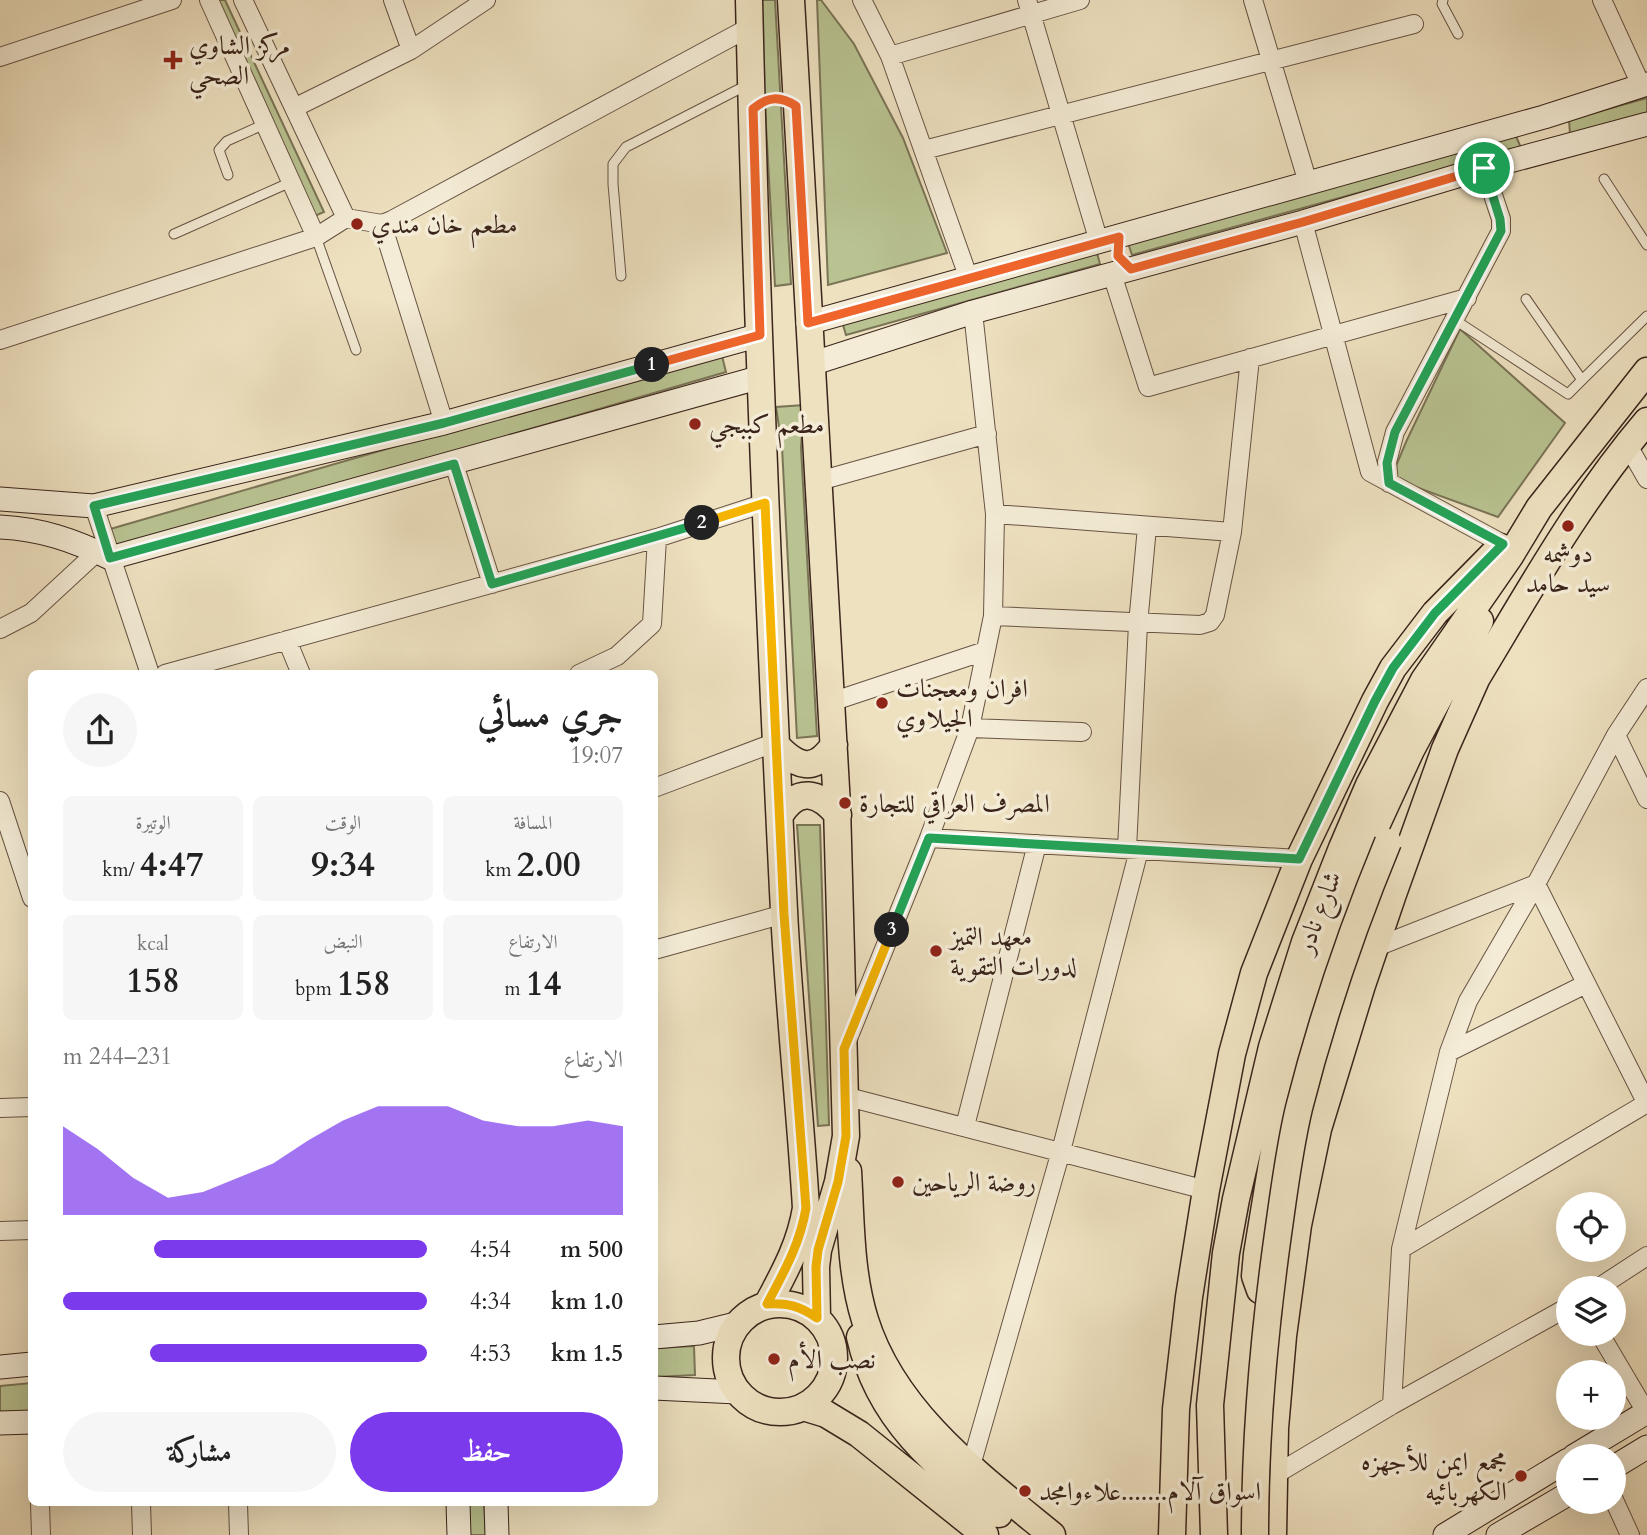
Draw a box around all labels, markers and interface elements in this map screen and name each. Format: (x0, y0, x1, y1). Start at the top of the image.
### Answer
place label: مركز الشاوي الصحي (189, 28, 290, 100)
marker: مركز الشاوي الصحي (163, 50, 183, 70)
pin (1454, 138, 1514, 198)
icon: arrive (1465, 149, 1503, 187)
place label: مطعم خان مندي (371, 207, 518, 249)
marker: مطعم خان مندي (349, 216, 365, 232)
pin: 1 (634, 348, 670, 382)
text: 1 (647, 351, 656, 377)
place label: مطعم كببجي (709, 407, 824, 449)
marker: مطعم كببجي (687, 416, 703, 432)
pin: 2 (684, 505, 720, 540)
text: 2 (697, 509, 706, 535)
marker: دوشمه سيد حامد (1560, 518, 1576, 534)
place label: دوشمه سيد حامد (1526, 536, 1610, 601)
place label: افران ومعجنات الجيلاوي (896, 671, 1028, 739)
text: جري مسائي (477, 688, 623, 740)
button: share (63, 693, 137, 767)
marker: افران ومعجنات الجيلاوي (874, 695, 890, 711)
text: 19:07 (570, 740, 623, 771)
place label: المصرف العراقي للتجارة (859, 786, 1050, 825)
marker: المصرف العراقي للتجارة (837, 795, 853, 811)
text: الوتيرة (135, 810, 171, 836)
text: الوقت (325, 810, 361, 836)
text: المسافة (514, 810, 552, 836)
text: 4:47 (140, 841, 204, 889)
text: 9:34 (311, 841, 375, 889)
text: 2.00 (517, 841, 581, 889)
text: /km (102, 857, 140, 883)
text: km (485, 857, 517, 883)
street label: شارع نادر (1286, 866, 1354, 962)
pin: 3 (874, 912, 910, 948)
text: 3 (887, 916, 896, 942)
place label: معهد التميز لدورات التقوية (947, 919, 1077, 984)
text: النبض (323, 929, 363, 955)
text: الارتفاع (508, 929, 558, 955)
text: kcal (137, 931, 169, 957)
marker: معهد التميز لدورات التقوية (928, 943, 944, 959)
text: 158 (126, 957, 180, 1005)
text: 158 (337, 960, 391, 1008)
text: 14 (526, 960, 562, 1008)
text: bpm (295, 976, 337, 1002)
text: m (504, 976, 526, 1002)
text: 231–244 m (63, 1041, 172, 1072)
text: الارتفاع (563, 1044, 623, 1075)
place label: روضة الرياحين (912, 1165, 1036, 1200)
marker: روضة الرياحين (890, 1174, 906, 1190)
map controls (1556, 1192, 1626, 1514)
button: locate (1556, 1192, 1626, 1262)
text: 4:54 (470, 1234, 511, 1265)
text: 500 m (560, 1234, 623, 1265)
button: layers (1556, 1276, 1626, 1346)
text: 4:34 (470, 1286, 511, 1317)
text: 1.0 km (551, 1286, 623, 1317)
text: 4:53 (470, 1338, 511, 1369)
text: 1.5 km (551, 1338, 623, 1369)
place label: نصب الأم (788, 1341, 876, 1382)
marker: نصب الأم (766, 1351, 782, 1367)
button: + (1556, 1360, 1626, 1430)
button: مشاركة (63, 1412, 336, 1492)
button: حفظ (350, 1412, 623, 1492)
place label: مجمع ايمن للأجهزه الكهربائيه (1361, 1444, 1507, 1509)
button: − (1556, 1444, 1626, 1514)
marker: مجمع ايمن للأجهزه الكهربائيه (1513, 1468, 1529, 1484)
place label: اسواق آلام.......علاءوامجد (1039, 1474, 1261, 1514)
marker: اسواق آلام.......علاءوامجد (1017, 1483, 1033, 1499)

